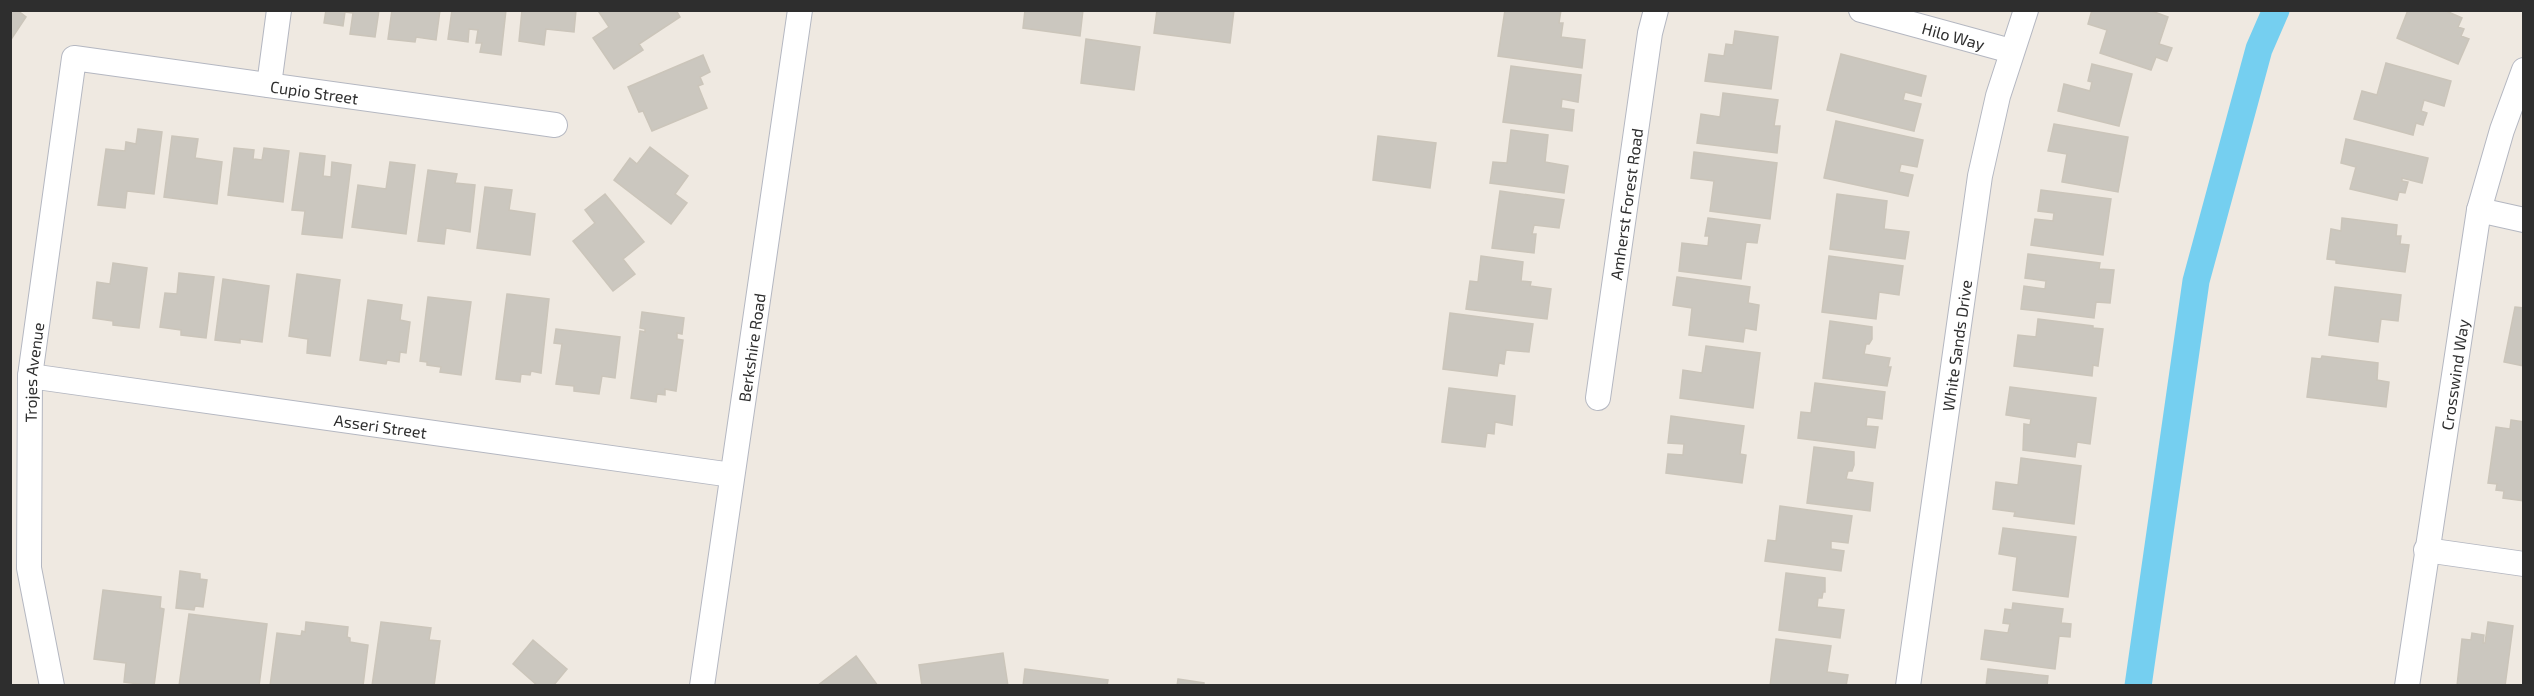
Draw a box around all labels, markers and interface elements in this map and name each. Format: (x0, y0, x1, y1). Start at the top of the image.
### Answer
street label: Hilo Way (1920, 18, 1988, 53)
street label: Cupio Street (269, 76, 360, 107)
street label: Amherst Forest Road (1605, 127, 1646, 281)
street label: White Sands Drive (1937, 278, 1975, 412)
street label: Berkshire Road (734, 292, 768, 403)
street label: Crosswind Way (2436, 317, 2472, 431)
street label: Trojes Avenue (20, 321, 47, 423)
street label: Asseri Street (333, 410, 428, 441)

